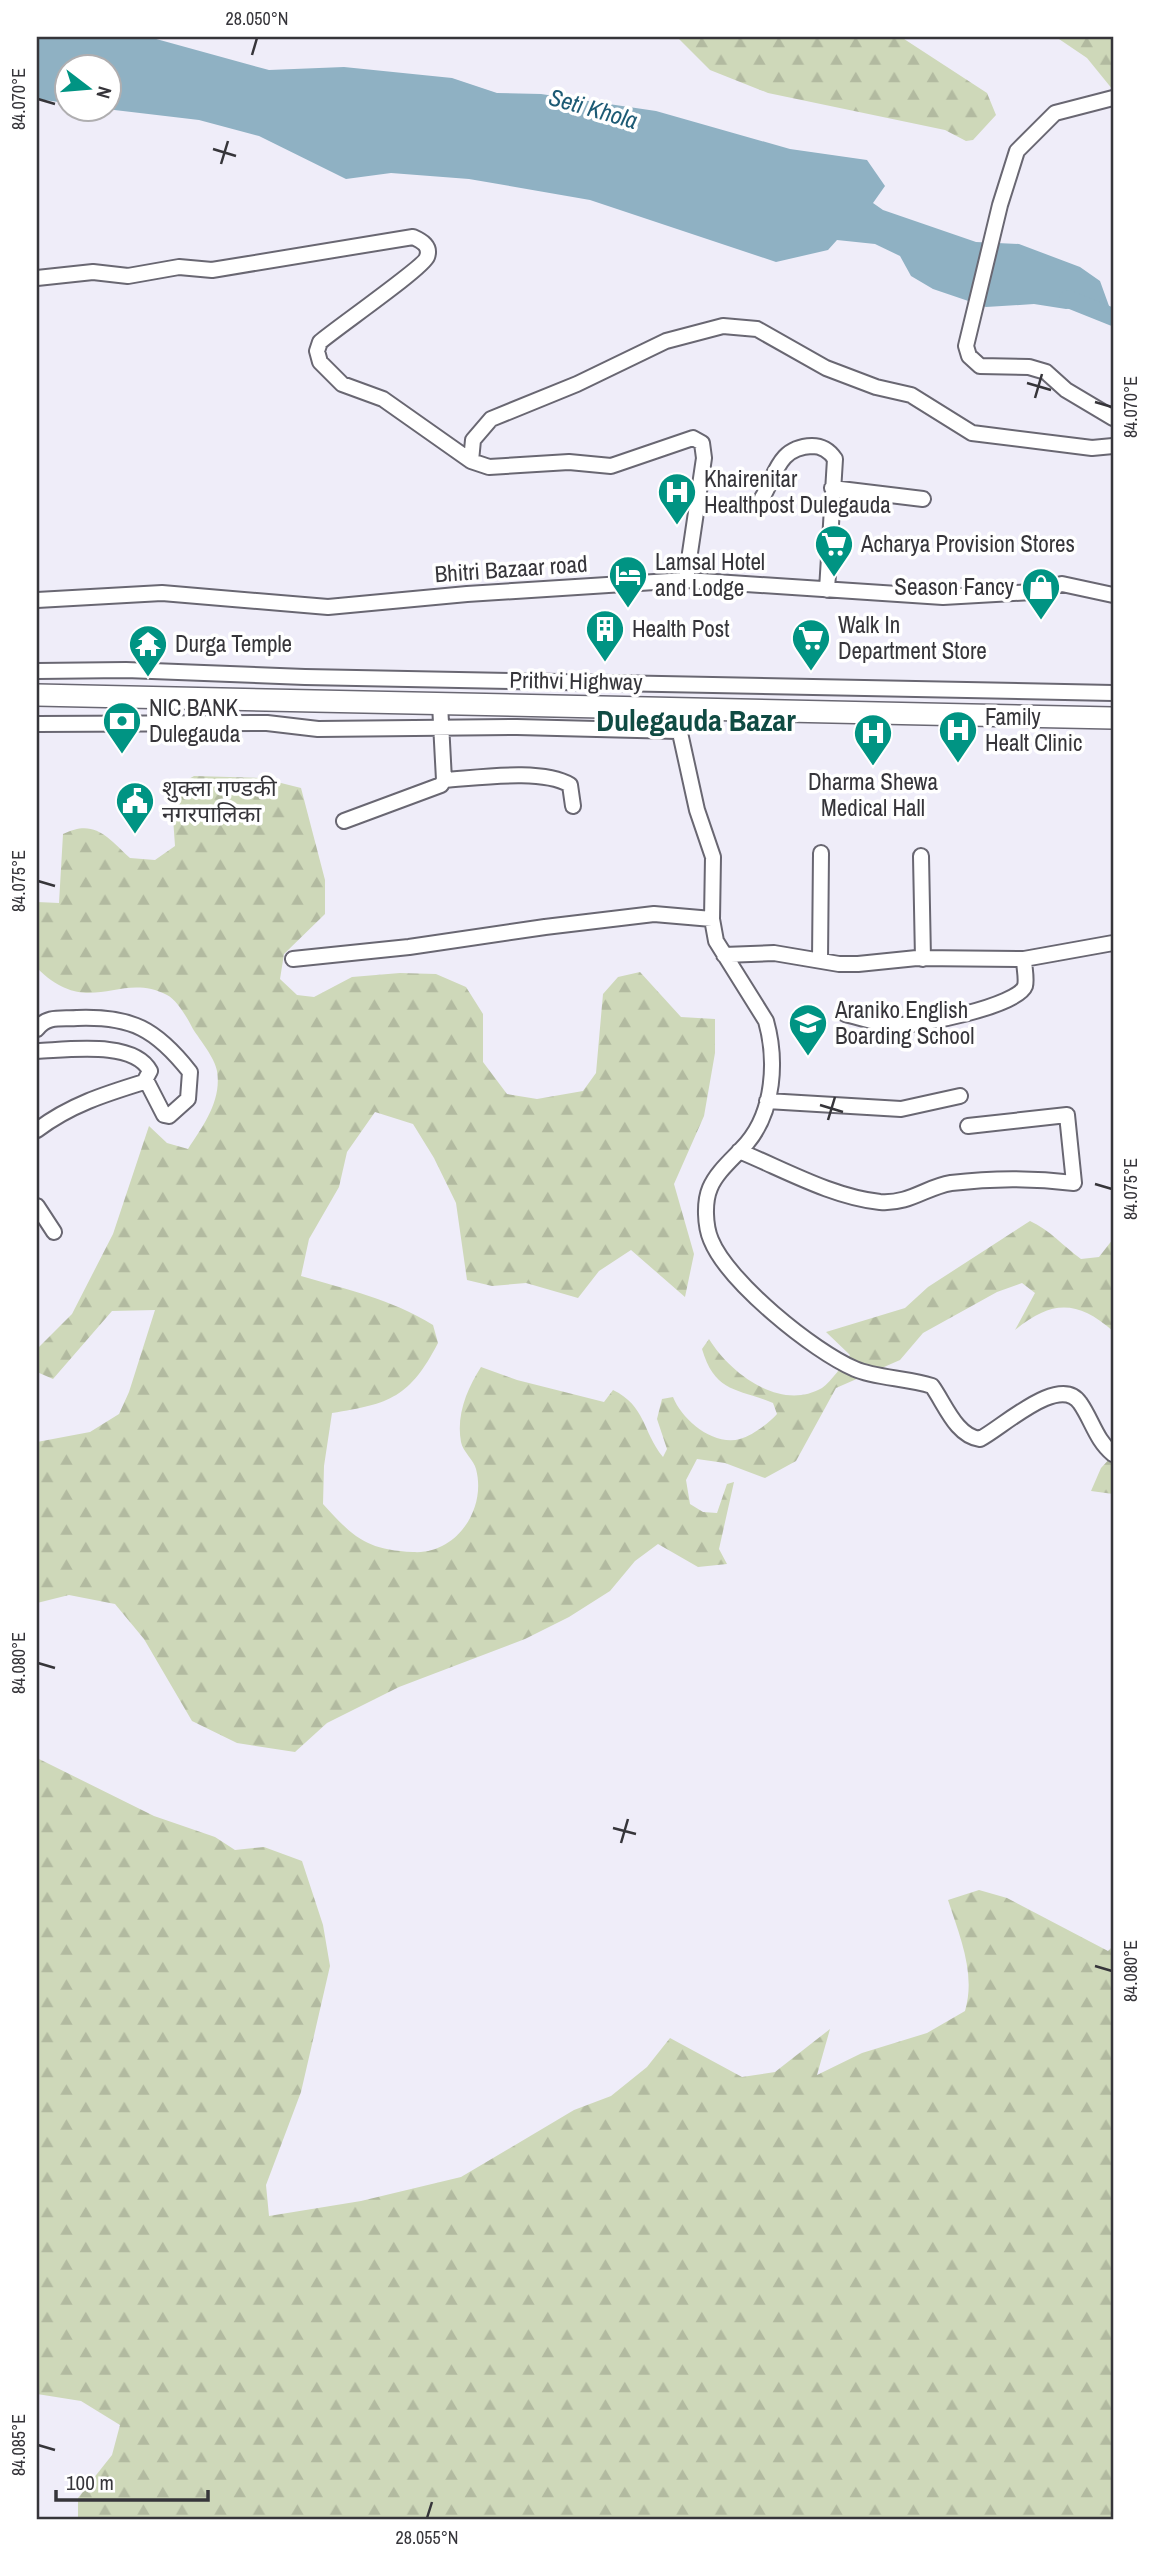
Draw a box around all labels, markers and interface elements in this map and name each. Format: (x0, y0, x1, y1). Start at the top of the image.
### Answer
text: 28.050°N (226, 6, 289, 31)
north arrow (52, 52, 122, 122)
text: 84.070°E (6, 68, 31, 130)
water label: Seti Khola (545, 80, 641, 136)
text: N (90, 84, 118, 102)
text: 84.070°E (1118, 376, 1143, 438)
place label: Khairenitar Healthpost Dulegauda (704, 463, 891, 520)
hospital icon: Khairenitar Healthpost Dulegauda (656, 471, 698, 526)
supermarket icon: Acharya Provision Stores (813, 523, 855, 578)
place label: Acharya Provision Stores (860, 528, 1075, 559)
place label: Lamsal Hotel and Lodge (655, 546, 765, 603)
street label: Bhitri Bazaar road (434, 548, 588, 589)
hotel icon: Lamsal Hotel and Lodge (607, 554, 649, 609)
shop icon: Season Fancy (1020, 566, 1062, 621)
place label: Season Fancy (894, 571, 1015, 602)
building icon: Health Post (584, 608, 626, 663)
place label: Walk In Department Store (838, 609, 987, 666)
place label: Health Post (632, 613, 730, 644)
supermarket icon: Walk In Department Store (790, 617, 832, 672)
temple icon: Durga Temple (127, 623, 169, 678)
place label: Durga Temple (175, 628, 292, 659)
street label: Prithvi Highway (509, 664, 643, 697)
place label: NIC BANK Dulegauda (149, 692, 241, 749)
bank icon: NIC BANK Dulegauda (101, 700, 143, 755)
district label: Dulegauda Bazar (596, 700, 796, 740)
place label: Family Healt Clinic (985, 701, 1082, 758)
hospital icon: Family Healt Clinic (937, 709, 979, 764)
hospital icon: Dharma Shewa Medical Hall (852, 712, 894, 767)
place label: Dharma Shewa Medical Hall (808, 766, 938, 823)
place label: शुक्ला गण्डकी नगरपालिका (162, 772, 278, 829)
public building icon: शुक्ला गण्डकी नगरपालिका (114, 780, 156, 835)
text: 84.075°E (6, 850, 31, 912)
place label: Araniko English Boarding School (834, 994, 974, 1051)
school or university icon: Araniko English Boarding School (787, 1002, 829, 1057)
text: 84.075°E (1118, 1158, 1143, 1220)
text: 84.080°E (6, 1632, 31, 1694)
text: 84.080°E (1118, 1940, 1143, 2002)
text: 84.085°E (6, 2414, 31, 2476)
scale bar (56, 2459, 208, 2503)
text: 100 m (66, 2468, 114, 2497)
text: 28.055°N (396, 2525, 459, 2550)

